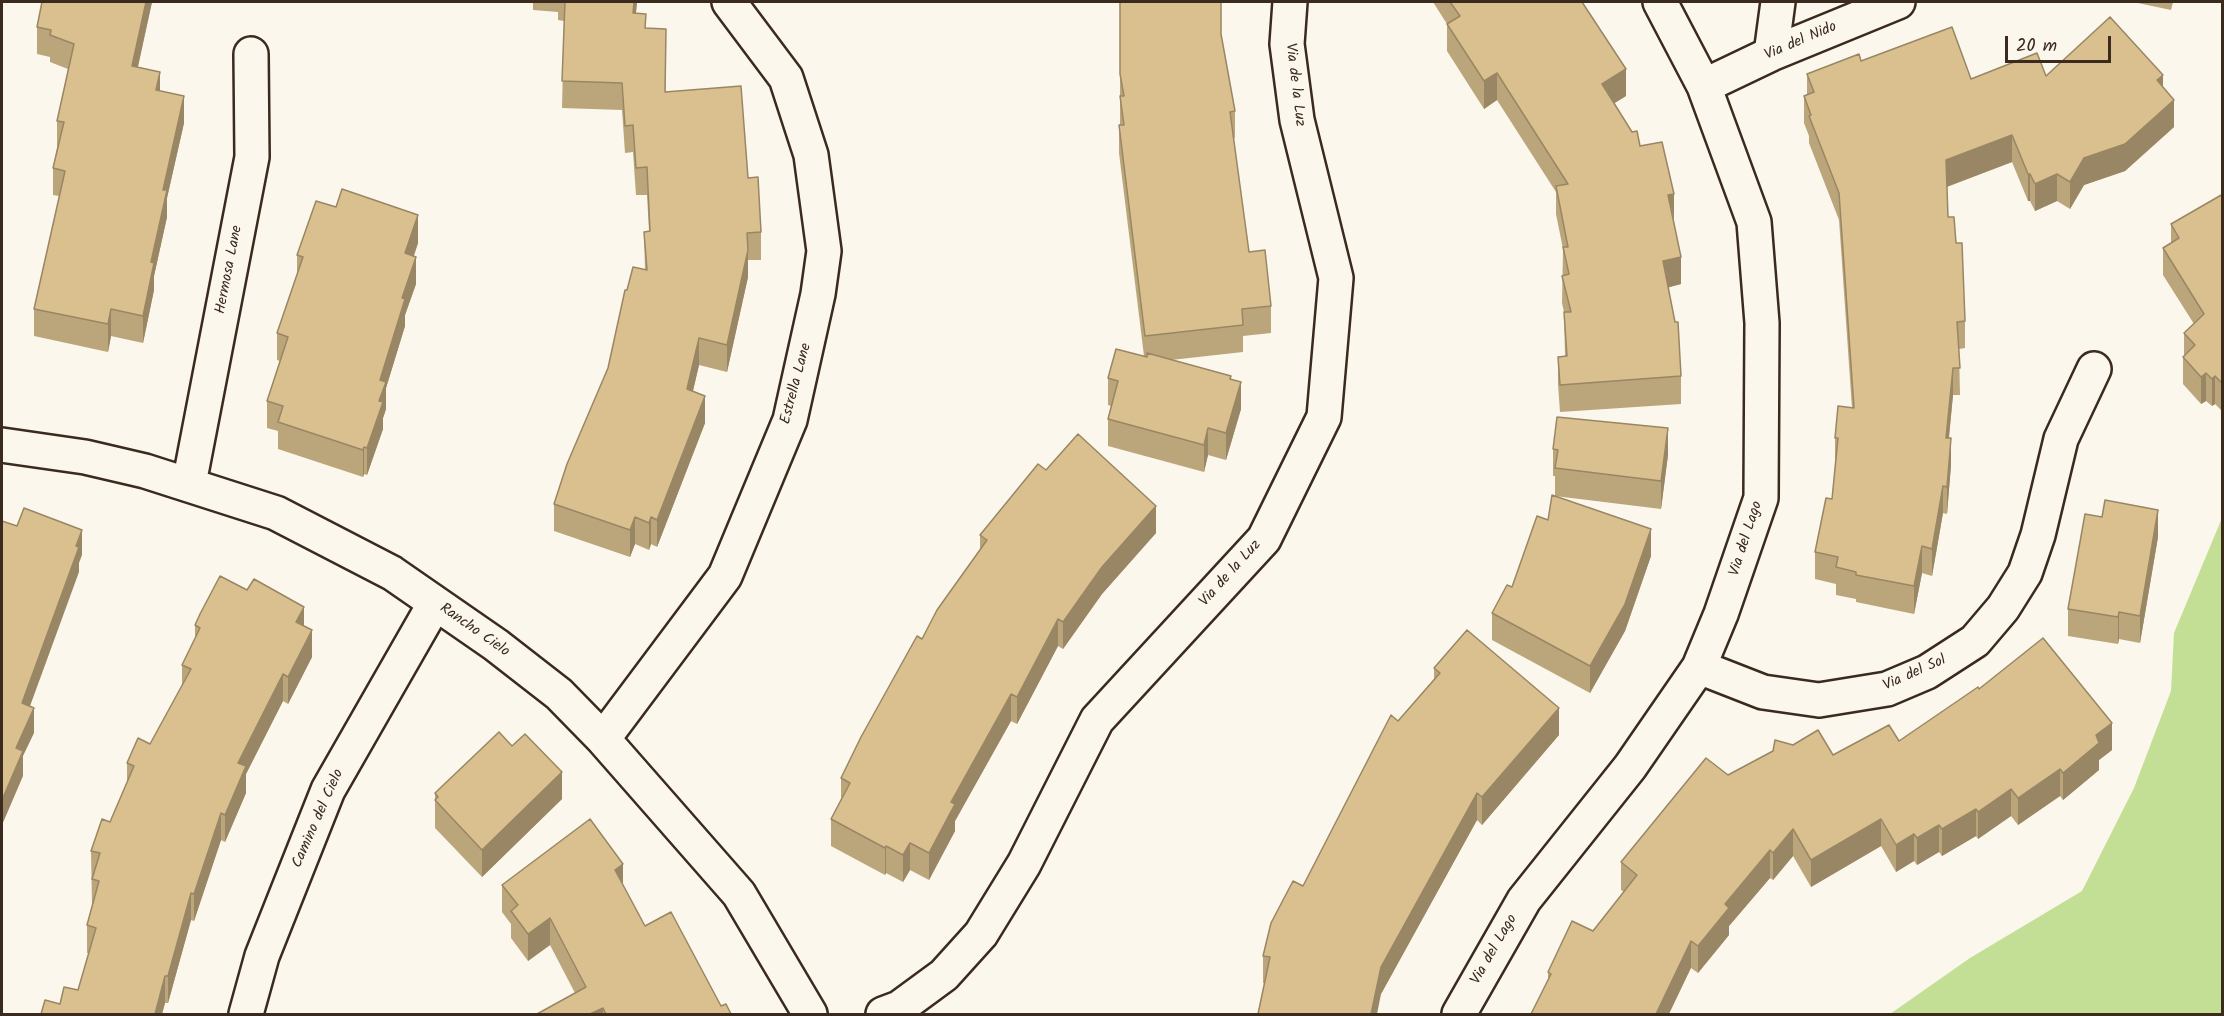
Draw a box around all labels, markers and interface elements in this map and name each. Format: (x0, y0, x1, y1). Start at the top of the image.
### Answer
street label: Via del Nido (1762, 19, 1840, 65)
scale bar (2008, 24, 2114, 62)
text: 20 m (2016, 32, 2057, 61)
street label: Via de la Luz (1280, 42, 1308, 128)
street label: Hermosa Lane (213, 224, 247, 316)
street label: Estrella Lane (778, 342, 816, 426)
street label: Via del Lago (1726, 499, 1768, 579)
street label: Via de la Luz (1196, 537, 1266, 611)
street label: Rancho Cielo (436, 600, 512, 662)
street label: Via del Sol (1881, 652, 1949, 696)
street label: Camino del Cielo (289, 767, 349, 871)
street label: Via del Lago (1468, 912, 1522, 988)

